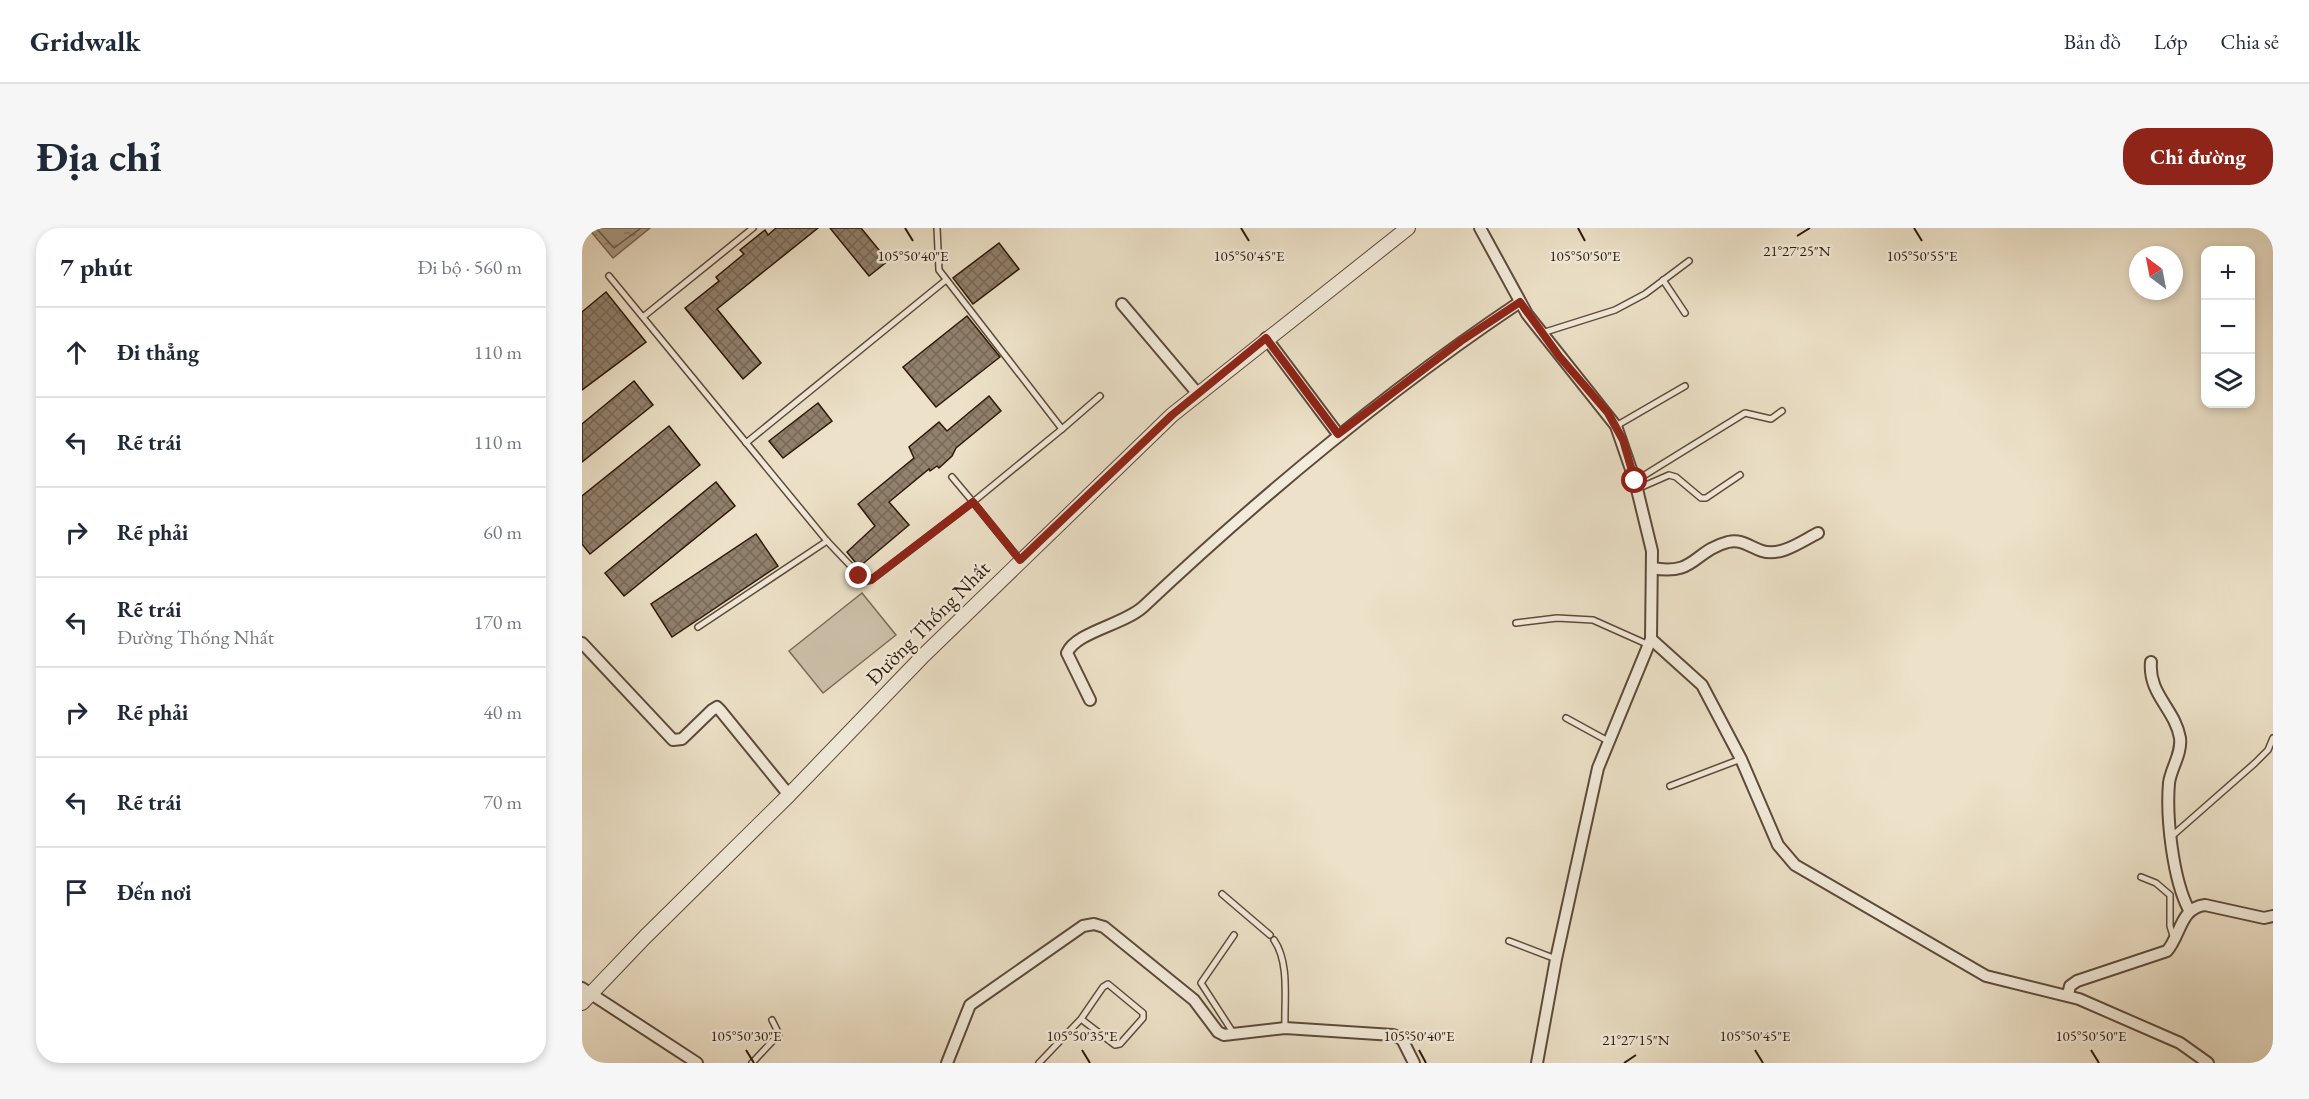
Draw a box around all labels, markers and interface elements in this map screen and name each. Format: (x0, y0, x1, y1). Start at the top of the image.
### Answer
text: Gridwalk (30, 23, 141, 59)
text: Bản đồ (2064, 28, 2121, 55)
text: Lớp (2154, 28, 2188, 55)
text: Chia sẻ (2221, 28, 2279, 55)
button: Chỉ đường (2123, 128, 2273, 185)
text: Địa chỉ (36, 129, 162, 184)
text: 21°27'25"N (1763, 241, 1831, 260)
text: 105°50'40"E (877, 246, 949, 265)
text: 105°50'45"E (1213, 246, 1285, 265)
text: 105°50'50"E (1549, 246, 1621, 265)
text: 105°50'55"E (1886, 246, 1958, 265)
north arrow (2129, 246, 2183, 300)
map controls (2201, 246, 2255, 408)
button: + (2201, 246, 2255, 300)
text: 7 phút (60, 250, 132, 284)
text: Đi bộ · 560 m (417, 254, 522, 280)
button: − (2201, 300, 2255, 354)
icon: ahead (60, 336, 93, 369)
text: Đi thẳng (117, 338, 199, 367)
text: 110 m (474, 339, 522, 365)
button: layers (2201, 354, 2255, 408)
icon: left (60, 426, 93, 459)
text: Rẽ trái (117, 428, 182, 457)
text: 110 m (474, 429, 522, 455)
route start (1621, 467, 1647, 493)
icon: right (60, 516, 93, 549)
text: Rẽ phải (117, 518, 188, 547)
text: 60 m (483, 519, 522, 545)
street label: Đường Thống Nhất (860, 555, 996, 690)
route end (845, 562, 871, 588)
text: Rẽ trái (117, 595, 182, 624)
icon: left (60, 606, 93, 639)
text: 170 m (474, 609, 522, 635)
text: Đường Thống Nhất (117, 624, 274, 650)
icon: right (60, 696, 93, 729)
text: Rẽ phải (117, 698, 188, 727)
text: 40 m (483, 699, 522, 725)
icon: left (60, 786, 93, 819)
text: Rẽ trái (117, 788, 182, 817)
text: 70 m (483, 789, 522, 815)
icon: arrive (60, 876, 93, 909)
text: Đến nơi (117, 878, 192, 907)
text: 105°50'30"E (710, 1026, 782, 1045)
text: 105°50'35"E (1046, 1026, 1118, 1045)
text: 105°50'40"E (1383, 1026, 1455, 1045)
text: 105°50'45"E (1719, 1026, 1791, 1045)
text: 105°50'50"E (2055, 1026, 2127, 1045)
text: 21°27'15"N (1602, 1030, 1670, 1049)

